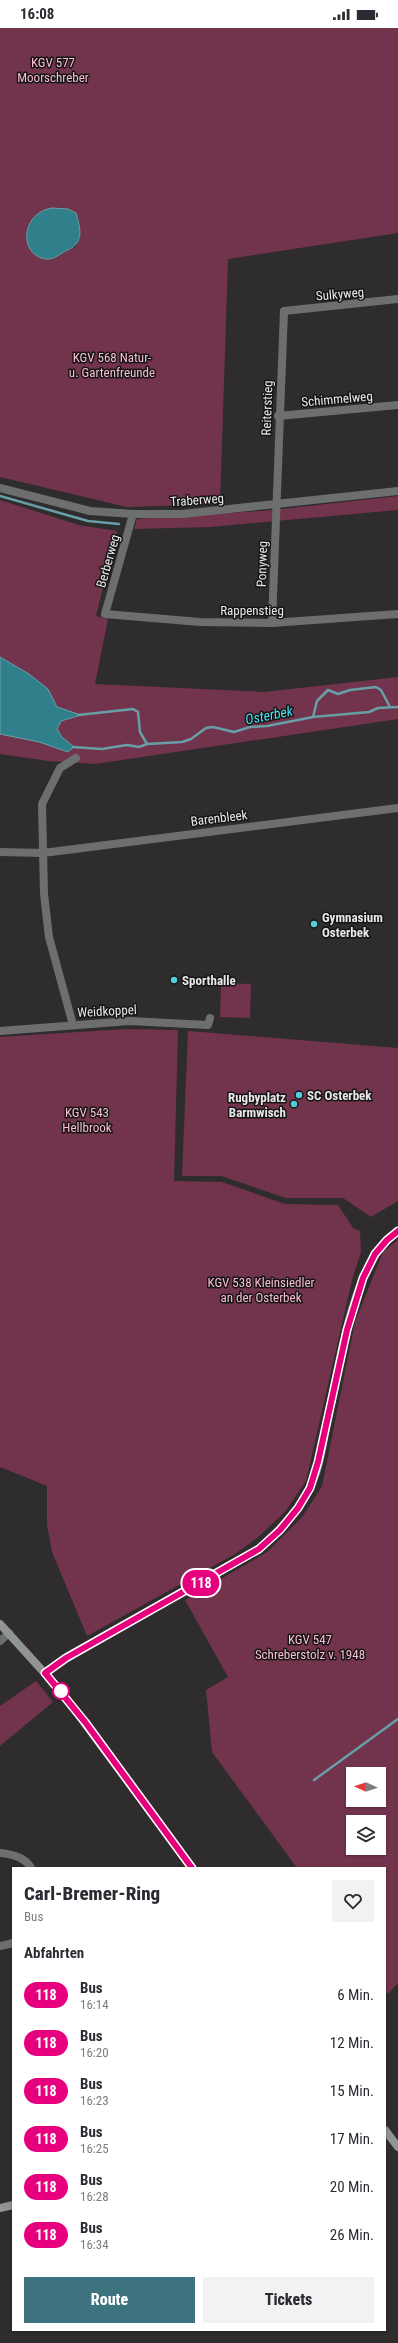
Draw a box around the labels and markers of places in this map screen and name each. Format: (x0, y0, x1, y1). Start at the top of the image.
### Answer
place label: Gymnasium Osterbek (322, 910, 383, 940)
marker: Gymnasium Osterbek (309, 919, 319, 929)
place label: Sporthalle (182, 973, 236, 988)
marker: Sporthalle (169, 975, 179, 985)
place label: SC Osterbek (307, 1088, 372, 1103)
place label: Rugbyplatz Barmwisch (228, 1090, 286, 1120)
marker: SC Osterbek (294, 1090, 304, 1100)
marker: Rugbyplatz Barmwisch (289, 1099, 299, 1109)
unlabelled marker (52, 1682, 70, 1700)

